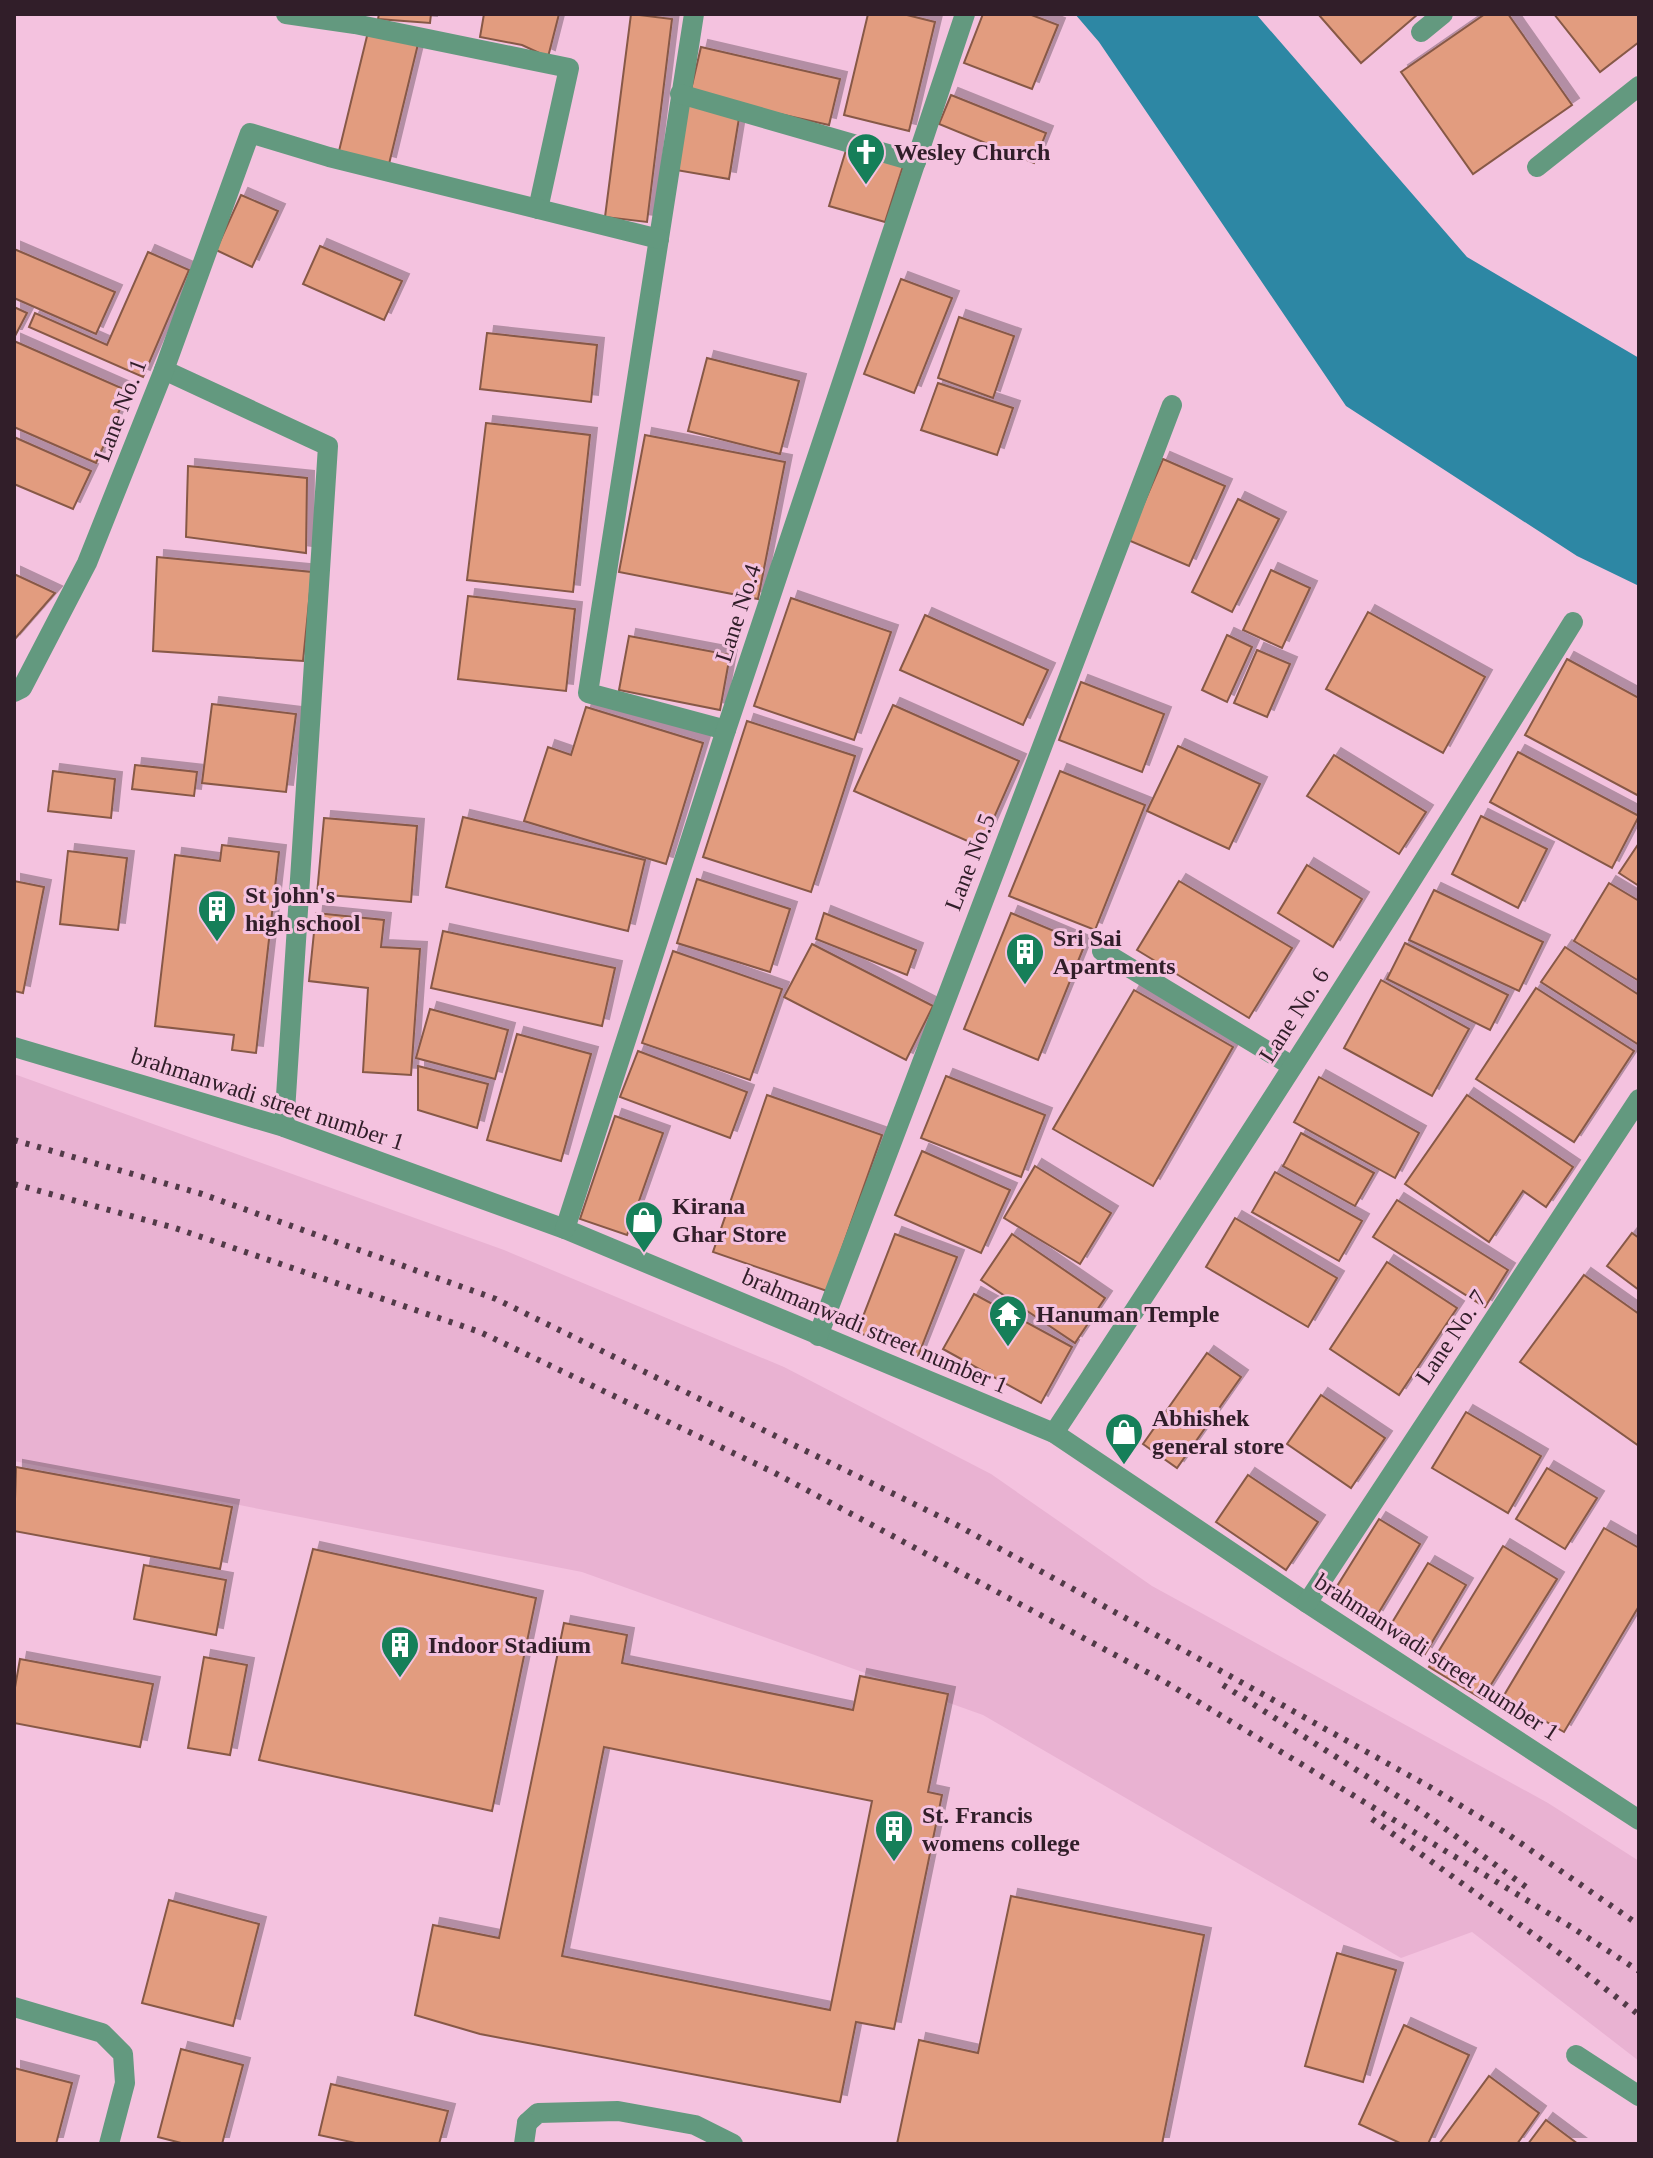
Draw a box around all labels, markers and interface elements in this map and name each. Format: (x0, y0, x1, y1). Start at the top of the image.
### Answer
church icon: Wesley Church (845, 131, 887, 186)
place label: Wesley Church (894, 139, 1050, 165)
street label: Lane No. 1 (89, 355, 151, 465)
street label: Lane No.4 (710, 561, 766, 665)
street label: Lane No.5 (940, 810, 1000, 914)
place label: St john's high school (245, 882, 361, 936)
building icon: St john's high school (196, 888, 238, 943)
place label: Sri Sai Apartments (1053, 925, 1176, 979)
building icon: Sri Sai Apartments (1004, 931, 1046, 986)
street label: Lane No. 6 (1254, 963, 1334, 1067)
street label: brahmanwadi street number 1 (128, 1042, 408, 1156)
place label: Kirana Ghar Store (672, 1193, 787, 1247)
shop icon: Kirana Ghar Store (623, 1199, 665, 1254)
street label: brahmanwadi street number 1 (738, 1263, 1012, 1399)
street label: Lane No. 7 (1410, 1285, 1492, 1389)
temple icon: Hanuman Temple (987, 1293, 1029, 1348)
place label: Hanuman Temple (1036, 1301, 1220, 1327)
place label: Abhishek general store (1152, 1405, 1285, 1459)
shop icon: Abhishek general store (1103, 1411, 1145, 1466)
street label: brahmanwadi street number 1 (1310, 1568, 1564, 1746)
building icon: Indoor Stadium (379, 1624, 421, 1679)
place label: Indoor Stadium (428, 1632, 591, 1658)
place label: St. Francis womens college (922, 1802, 1080, 1856)
building icon: St. Francis womens college (873, 1808, 915, 1863)

